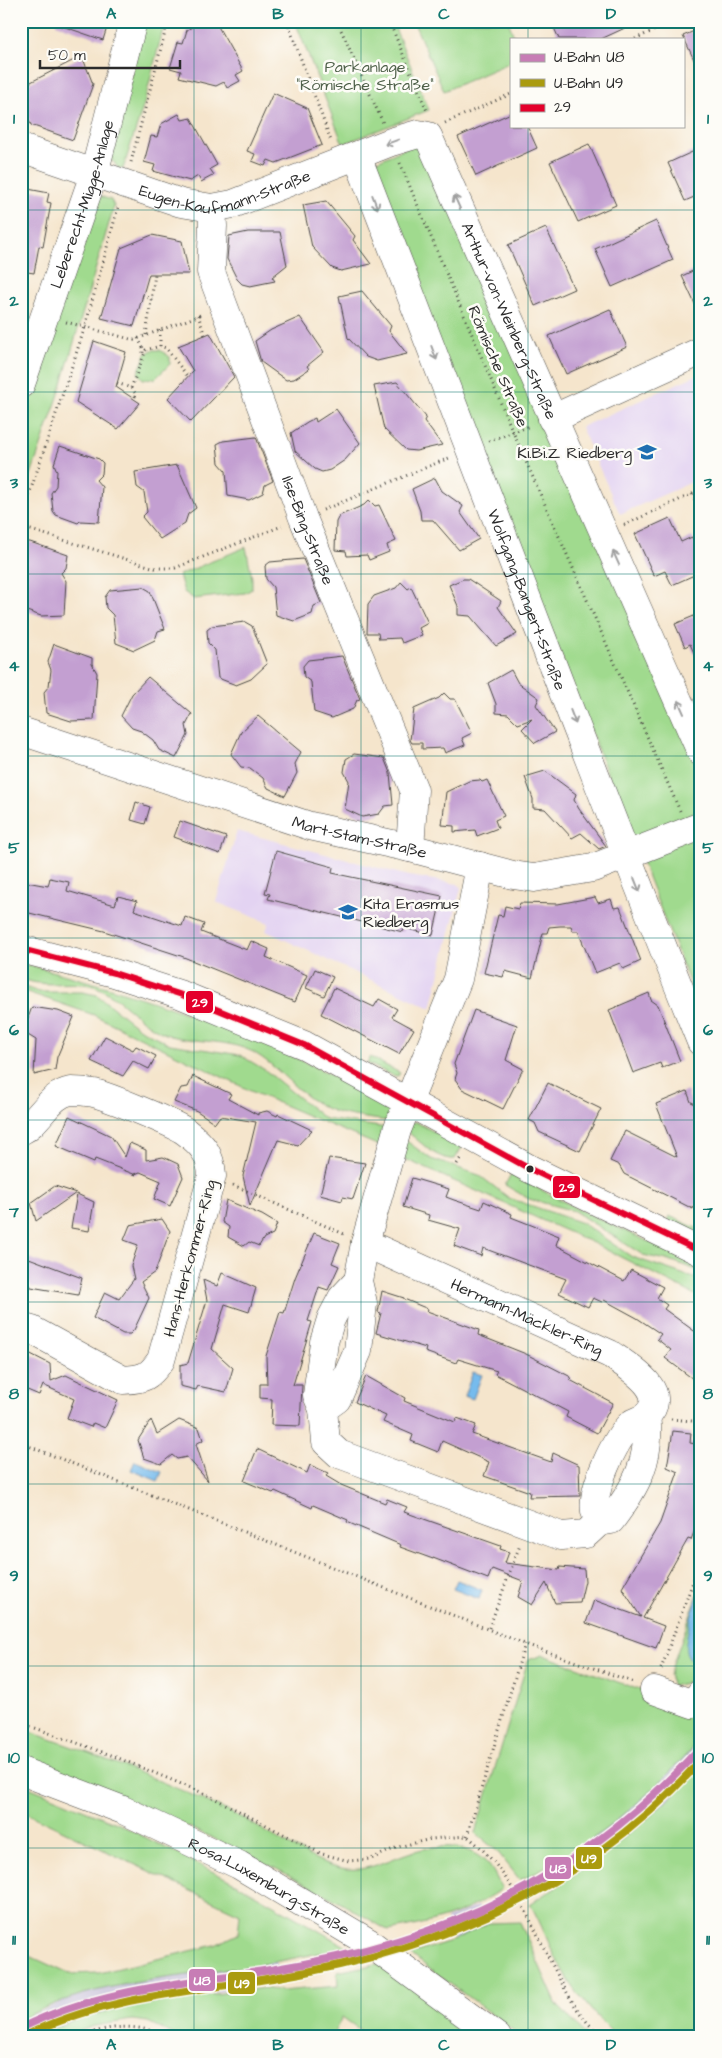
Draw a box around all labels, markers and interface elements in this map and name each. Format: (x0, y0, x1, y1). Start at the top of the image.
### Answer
text: A (106, 3, 117, 25)
text: B (272, 3, 284, 25)
text: C (438, 3, 450, 25)
text: D (606, 3, 617, 25)
scale bar (40, 38, 180, 70)
legend (510, 38, 684, 128)
text: 50 m (48, 45, 86, 66)
text: U-Bahn U8 (554, 47, 625, 68)
park label: Parkanlage "Römische Straße" (296, 56, 434, 96)
text: U-Bahn U9 (554, 73, 623, 94)
text: 29 (554, 97, 571, 118)
text: 1 (13, 108, 16, 130)
text: 1 (707, 108, 710, 130)
street label: Leberecht-Migge-Anlage (45, 117, 119, 292)
one-way arrow (385, 138, 400, 147)
street label: Eugen-Kaufmann-Straße (136, 165, 314, 220)
one-way arrow (370, 194, 380, 209)
one-way arrow (451, 195, 461, 210)
street label: Arthur-von-Weinberg-Straße (456, 219, 562, 423)
text: 2 (8, 290, 19, 312)
text: 2 (702, 290, 713, 312)
street label: Römische Straße (463, 302, 534, 431)
one-way arrow (430, 345, 439, 360)
school or university icon: Ki.Bi.Z Riedberg (636, 441, 658, 463)
place label: Ki.Bi.Z Riedberg (517, 442, 632, 465)
text: 3 (9, 472, 19, 494)
text: 3 (703, 472, 713, 494)
street label: Ilse-Bing-Straße (276, 473, 339, 589)
street label: Wolfgang-Bangert-Straße (482, 506, 571, 694)
one-way arrow (611, 551, 621, 566)
text: 4 (9, 655, 20, 677)
text: 4 (703, 655, 714, 677)
one-way arrow (676, 700, 686, 715)
one-way arrow (569, 709, 578, 725)
street label: Mart-Stam-Straße (289, 811, 430, 864)
text: 5 (8, 837, 20, 859)
text: 5 (702, 837, 714, 859)
one-way arrow (634, 878, 643, 893)
place label: Kita Erasmus Riedberg (363, 893, 459, 934)
school or university icon: Kita Erasmus Riedberg (337, 901, 359, 923)
line badge: 29 (185, 990, 214, 1014)
text: 29 (191, 993, 208, 1013)
text: 6 (9, 1019, 19, 1041)
text: 6 (703, 1019, 713, 1041)
unlabelled marker (525, 1164, 535, 1174)
line badge: 29 (552, 1175, 581, 1199)
street label: Hans-Herkommer-Ring (158, 1177, 223, 1340)
text: 29 (558, 1178, 575, 1198)
text: 7 (8, 1201, 19, 1223)
text: 7 (702, 1201, 713, 1223)
street label: Hermann-Mäckler-Ring (447, 1273, 606, 1362)
text: 8 (9, 1383, 20, 1405)
text: 8 (703, 1383, 714, 1405)
text: 9 (9, 1565, 19, 1587)
text: 9 (703, 1565, 713, 1587)
text: 10 (8, 1747, 20, 1769)
text: 10 (702, 1747, 714, 1769)
street label: Rosa-Luxemburg-Straße (184, 1833, 354, 1941)
line badge: U9 (575, 1846, 603, 1870)
text: U9 (581, 1849, 597, 1869)
line badge: U8 (544, 1856, 572, 1880)
text: U8 (550, 1859, 566, 1879)
text: 11 (12, 1929, 17, 1951)
text: 11 (706, 1929, 711, 1951)
line badge: U8 (188, 1968, 216, 1992)
text: U8 (194, 1971, 210, 1991)
line badge: U9 (227, 1971, 256, 1995)
text: U9 (234, 1974, 250, 1994)
text: A (106, 2034, 117, 2056)
text: B (272, 2034, 284, 2056)
text: C (438, 2034, 450, 2056)
text: D (606, 2034, 617, 2056)

